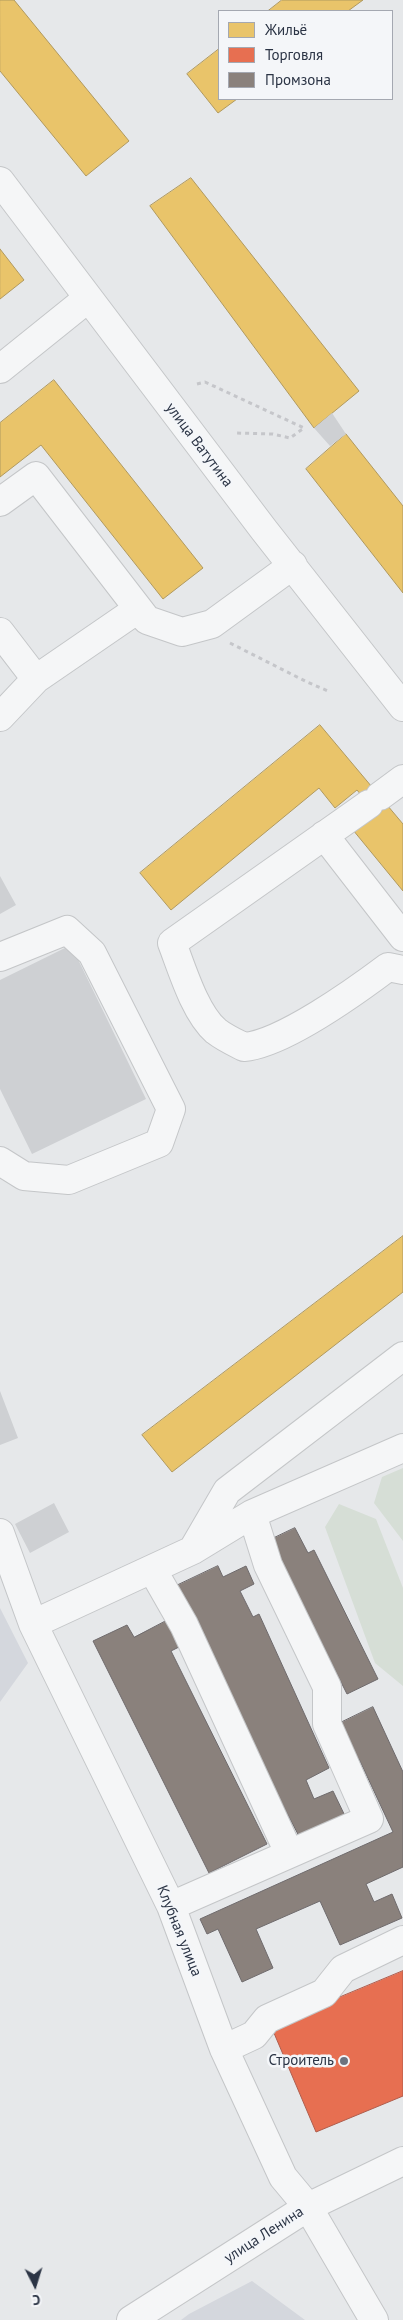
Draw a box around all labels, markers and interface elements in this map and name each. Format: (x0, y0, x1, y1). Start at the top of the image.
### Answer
legend (218, 10, 393, 100)
text: Жильё (265, 20, 307, 39)
text: Торговля (265, 45, 323, 64)
text: Промзона (265, 70, 331, 89)
street label: улица Ватутина (161, 399, 237, 491)
street label: Клубная улица (153, 1883, 205, 1979)
place label: Строитель (269, 2052, 334, 2070)
marker: Строитель (338, 2055, 350, 2067)
street label: улица Ленина (221, 2203, 307, 2267)
north arrow (10, 2260, 60, 2310)
text: С (32, 2291, 41, 2309)

